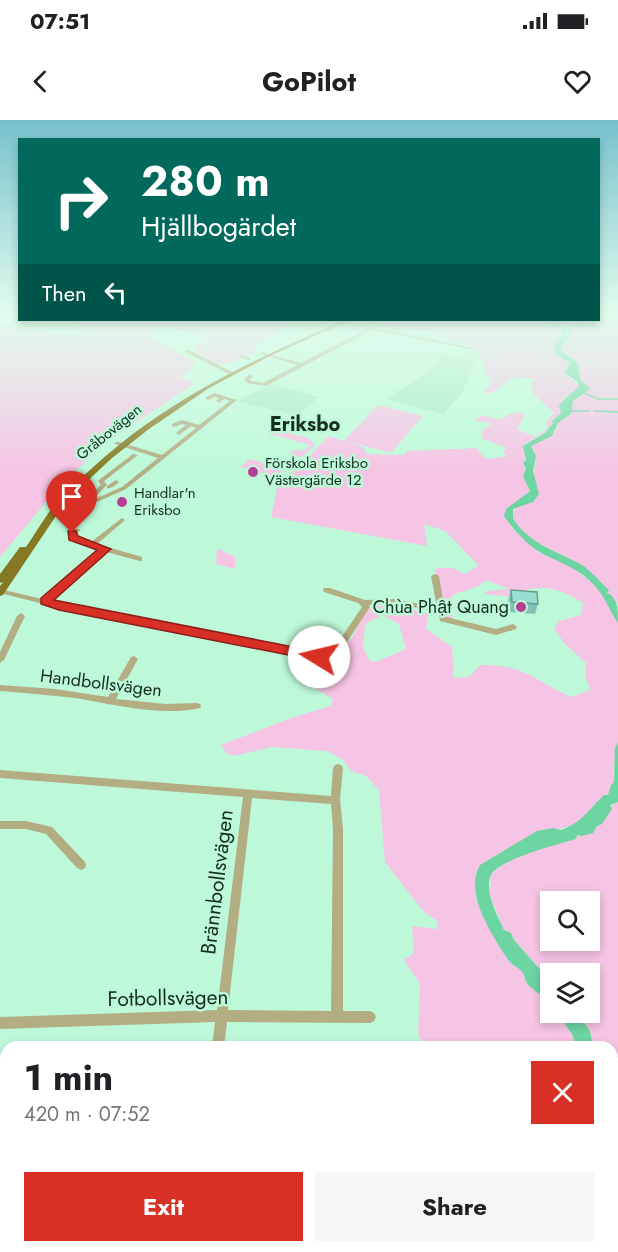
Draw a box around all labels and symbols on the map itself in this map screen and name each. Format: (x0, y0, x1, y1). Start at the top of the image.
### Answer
street label: Gråbovägen (72, 399, 146, 465)
district label: Eriksbo (270, 410, 340, 439)
place label: Förskola Eriksbo Västergärde 12 (265, 452, 368, 491)
marker: Förskola Eriksbo Västergärde 12 (246, 465, 260, 479)
pin (46, 471, 97, 533)
place label: Handlar'n Eriksbo (134, 482, 196, 521)
marker: Handlar'n Eriksbo (115, 495, 129, 509)
place label: Chùa Phật Quang (373, 594, 509, 620)
marker: Chùa Phật Quang (514, 600, 528, 614)
position arrow (287, 625, 351, 689)
street label: Handbollsvägen (39, 663, 163, 703)
street label: Brännbollsvägen (193, 808, 241, 956)
street label: Fotbollsvägen (107, 982, 229, 1014)

